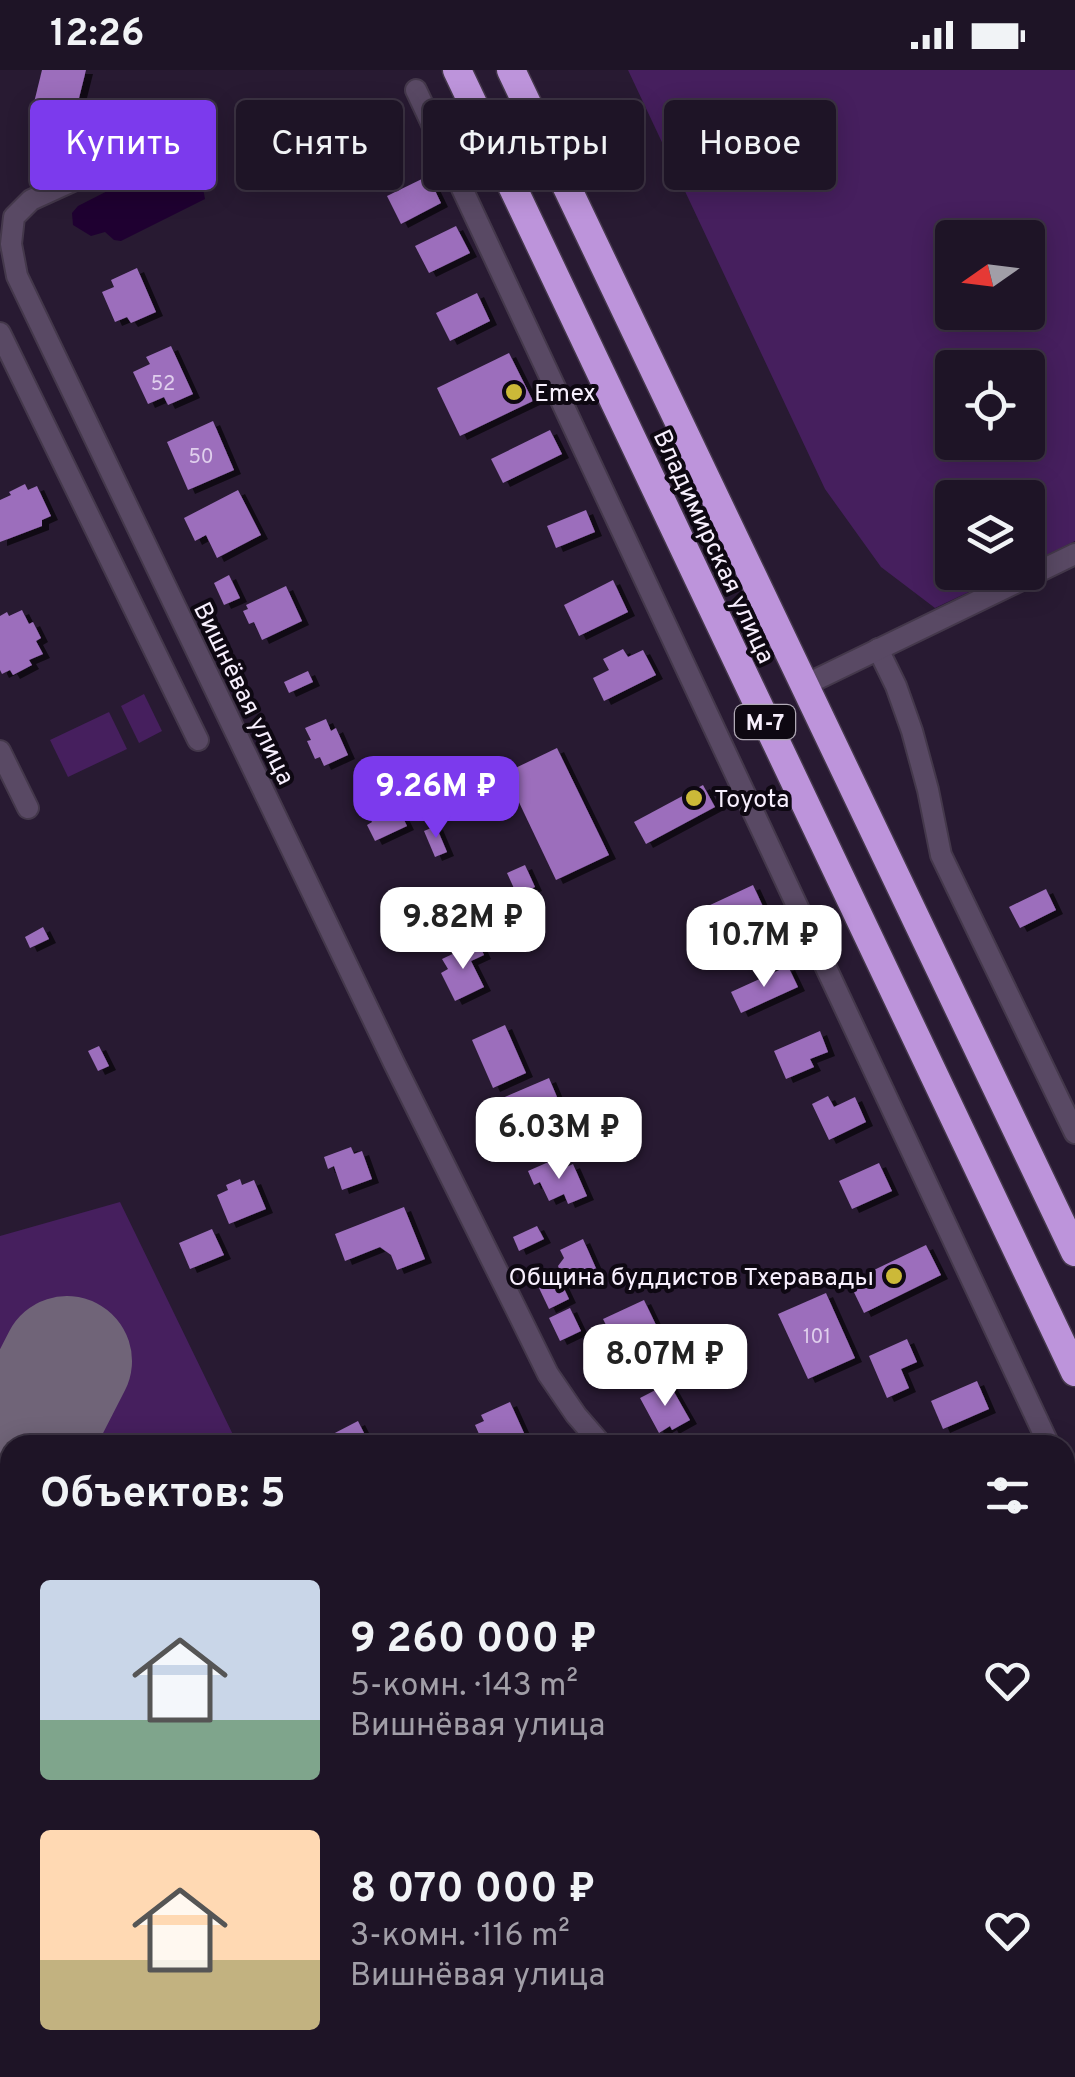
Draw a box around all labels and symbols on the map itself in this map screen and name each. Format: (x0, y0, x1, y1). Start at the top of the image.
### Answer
north arrow (935, 220, 1045, 330)
house number: 52 (151, 372, 175, 398)
place label: Emex (534, 379, 596, 411)
marker: Emex (503, 381, 525, 403)
street label: Владимирская улица (644, 425, 781, 669)
house number: 50 (188, 445, 214, 471)
street label: Вишнёвая улица (184, 598, 300, 791)
road number: М-7 (735, 705, 795, 739)
pin: 9.26M ₽ (344, 756, 528, 841)
place label: Toyota (714, 785, 789, 817)
marker: Toyota (683, 787, 705, 809)
pin: 9.82M ₽ (371, 887, 555, 972)
pin: 10.7M ₽ (672, 905, 856, 990)
pin: 6.03M ₽ (467, 1097, 651, 1182)
place label: Община буддистов Тхеравады (508, 1263, 874, 1295)
marker: Община буддистов Тхеравады (883, 1265, 905, 1287)
pin: 8.07M ₽ (573, 1324, 757, 1409)
house number: 101 (803, 1325, 831, 1351)

